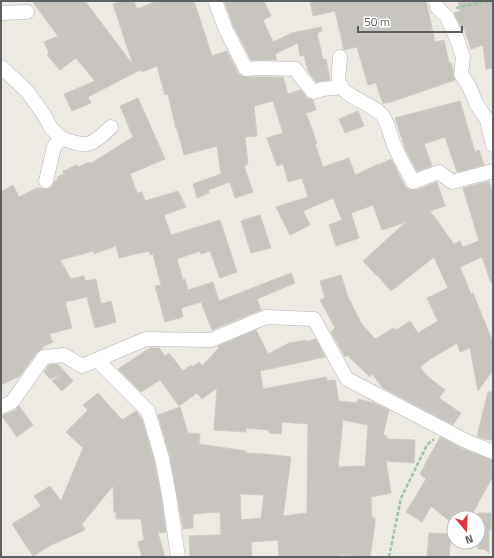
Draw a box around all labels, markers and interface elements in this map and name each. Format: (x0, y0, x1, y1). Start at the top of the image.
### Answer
scale bar (358, 8, 462, 34)
text: 50 m (364, 12, 390, 31)
north arrow (446, 510, 486, 550)
text: N (463, 531, 475, 548)

